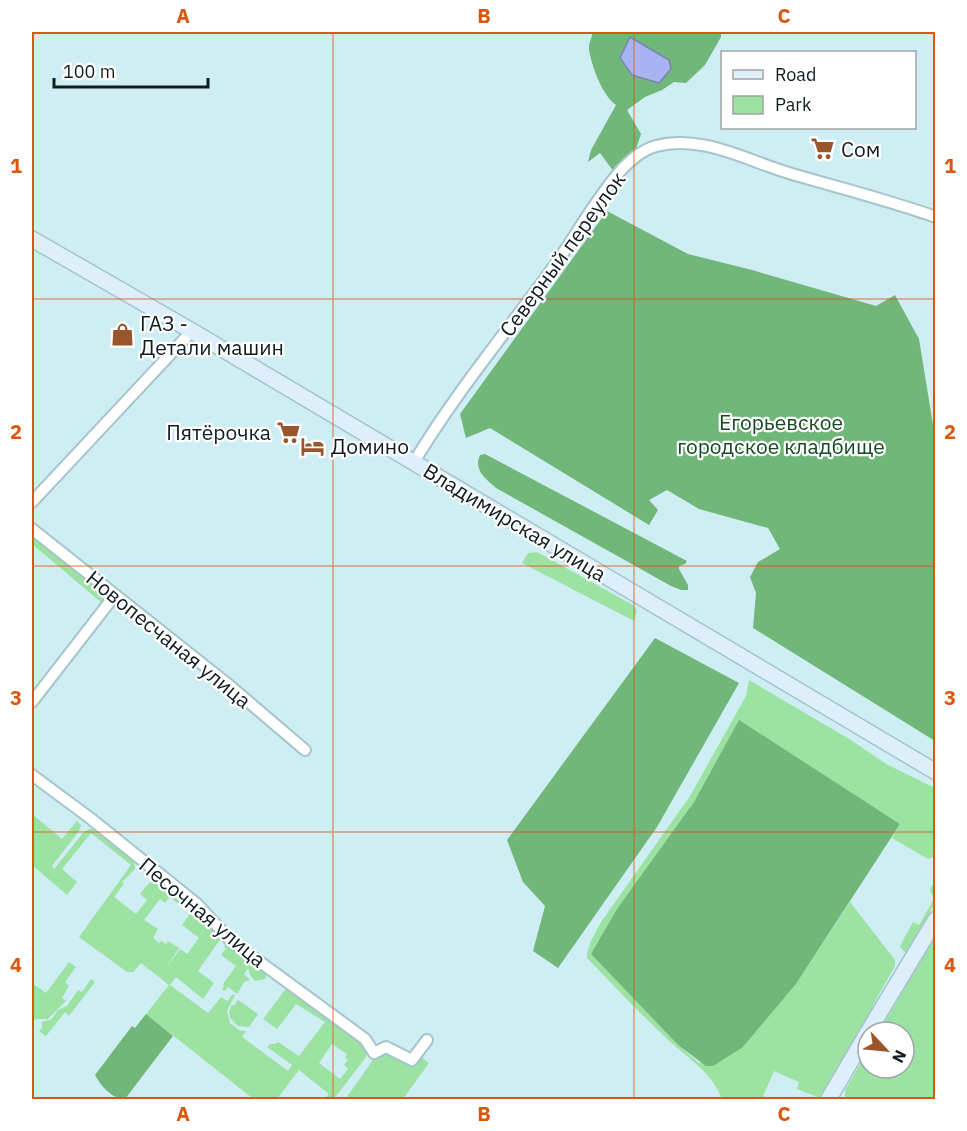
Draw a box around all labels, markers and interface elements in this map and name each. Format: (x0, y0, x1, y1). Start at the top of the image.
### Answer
text: A (176, 2, 190, 29)
text: B (477, 2, 491, 29)
text: C (777, 2, 791, 29)
scale bar (54, 51, 208, 89)
legend (721, 51, 916, 129)
text: 100 m (63, 60, 115, 83)
text: Road (775, 63, 816, 86)
text: Park (775, 93, 812, 116)
place label: Сом (841, 135, 880, 163)
supermarket icon: Сом (810, 136, 836, 162)
text: 1 (10, 152, 22, 179)
text: 1 (944, 152, 956, 179)
street label: Северный переулок (493, 166, 631, 342)
place label: ГАЗ - Детали машин (140, 309, 284, 361)
shop icon: ГАЗ - Детали машин (109, 322, 135, 348)
park label: Егорьевское городское кладбище (677, 408, 885, 460)
text: 2 (10, 418, 22, 445)
place label: Пятёрочка (166, 418, 271, 446)
text: 2 (944, 418, 956, 445)
supermarket icon: Пятёрочка (276, 419, 302, 445)
place label: Домино (331, 432, 409, 460)
hotel icon: Домино (300, 433, 326, 459)
street label: Владимирская улица (418, 456, 612, 588)
street label: Новопесчаная улица (81, 564, 257, 714)
text: 3 (10, 684, 22, 711)
text: 3 (944, 684, 956, 711)
street label: Песочная улица (134, 851, 272, 973)
text: 4 (10, 951, 22, 978)
text: 4 (944, 951, 956, 978)
north arrow (856, 1020, 916, 1080)
text: N (888, 1047, 911, 1066)
text: A (176, 1100, 190, 1127)
text: B (477, 1100, 491, 1127)
text: C (777, 1100, 791, 1127)

